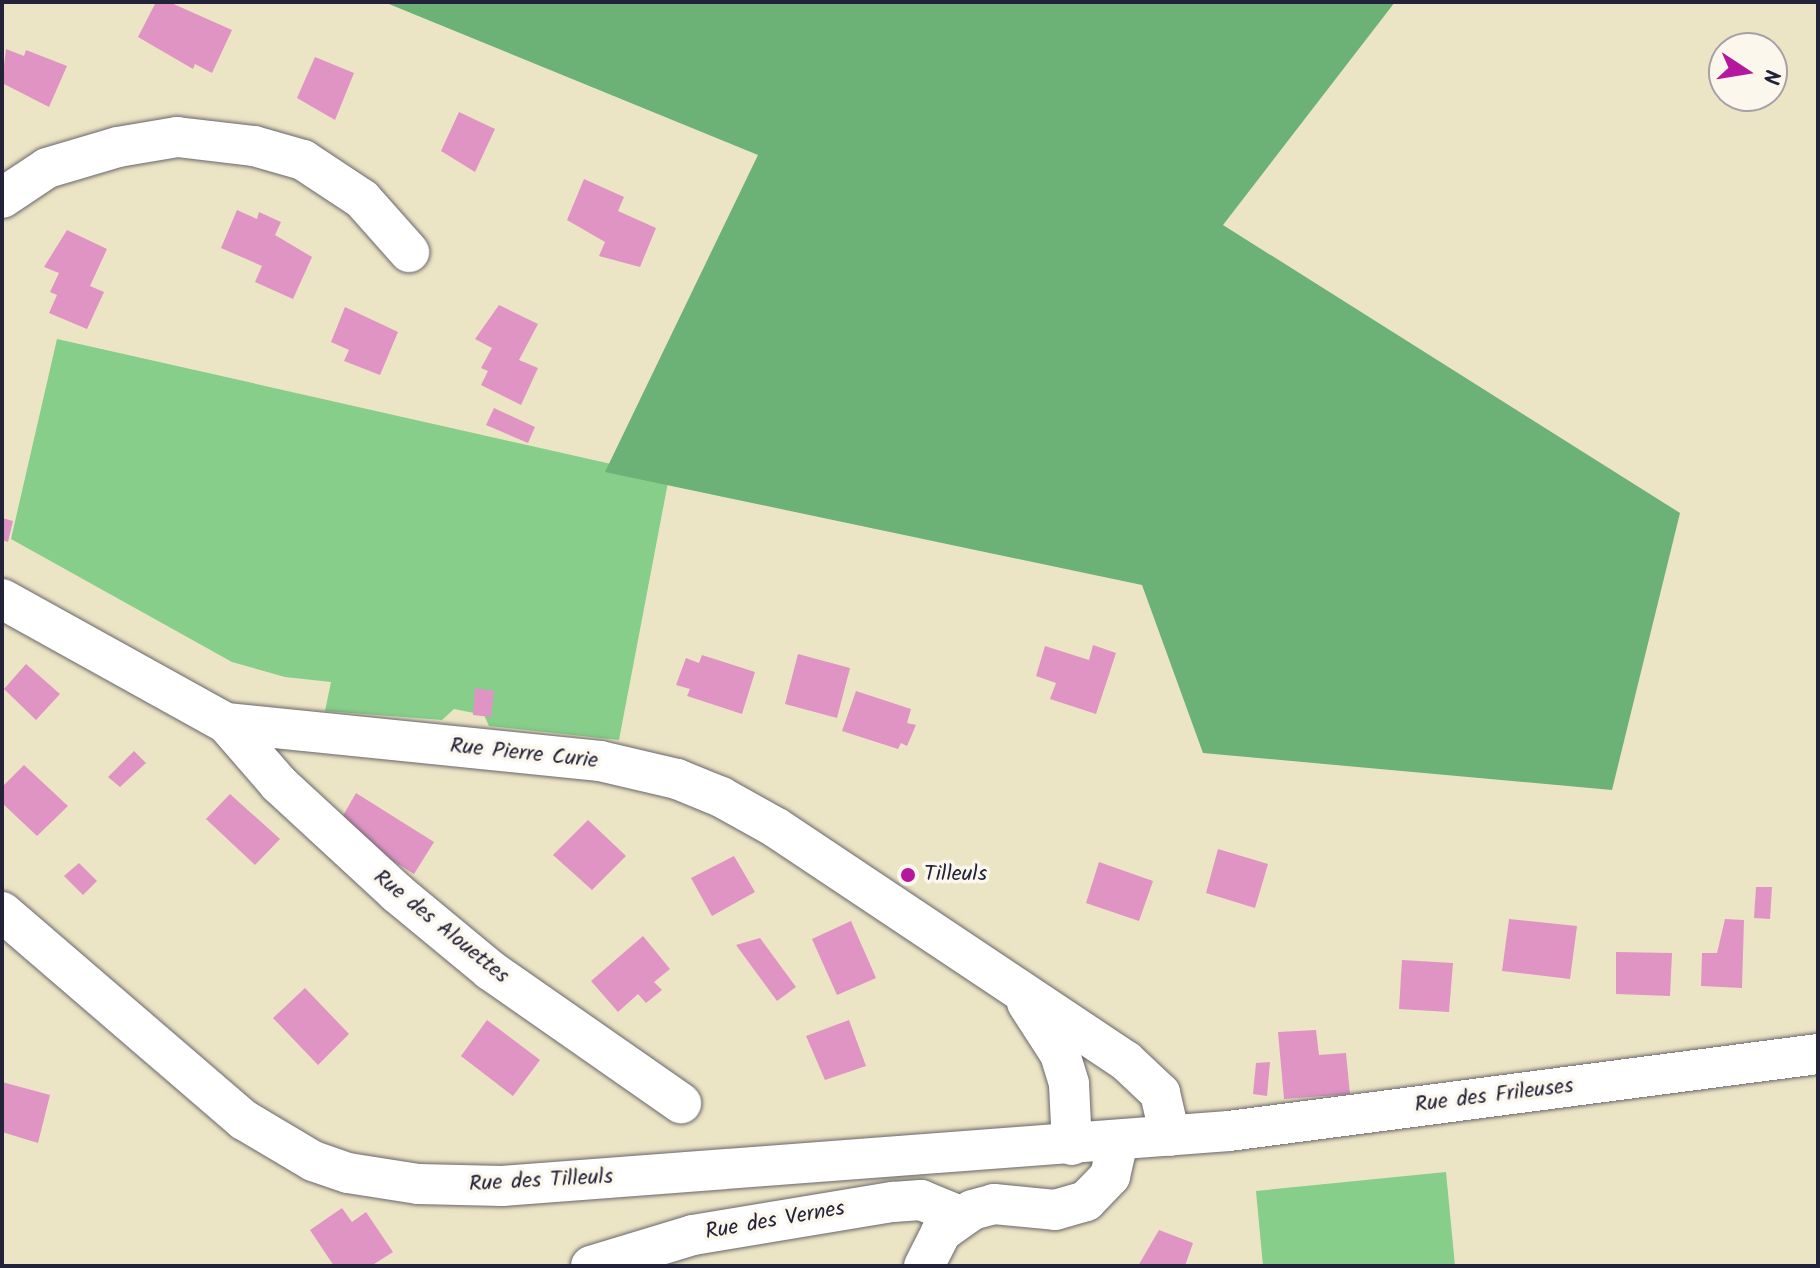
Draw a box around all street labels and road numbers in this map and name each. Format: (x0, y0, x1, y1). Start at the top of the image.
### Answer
street label: Rue Pierre Curie (449, 733, 599, 775)
street label: Rue des Alouettes (368, 864, 514, 990)
street label: Rue des Frileuses (1413, 1073, 1575, 1119)
street label: Rue des Tilleuls (468, 1164, 614, 1198)
street label: Rue des Vernes (703, 1196, 847, 1246)

